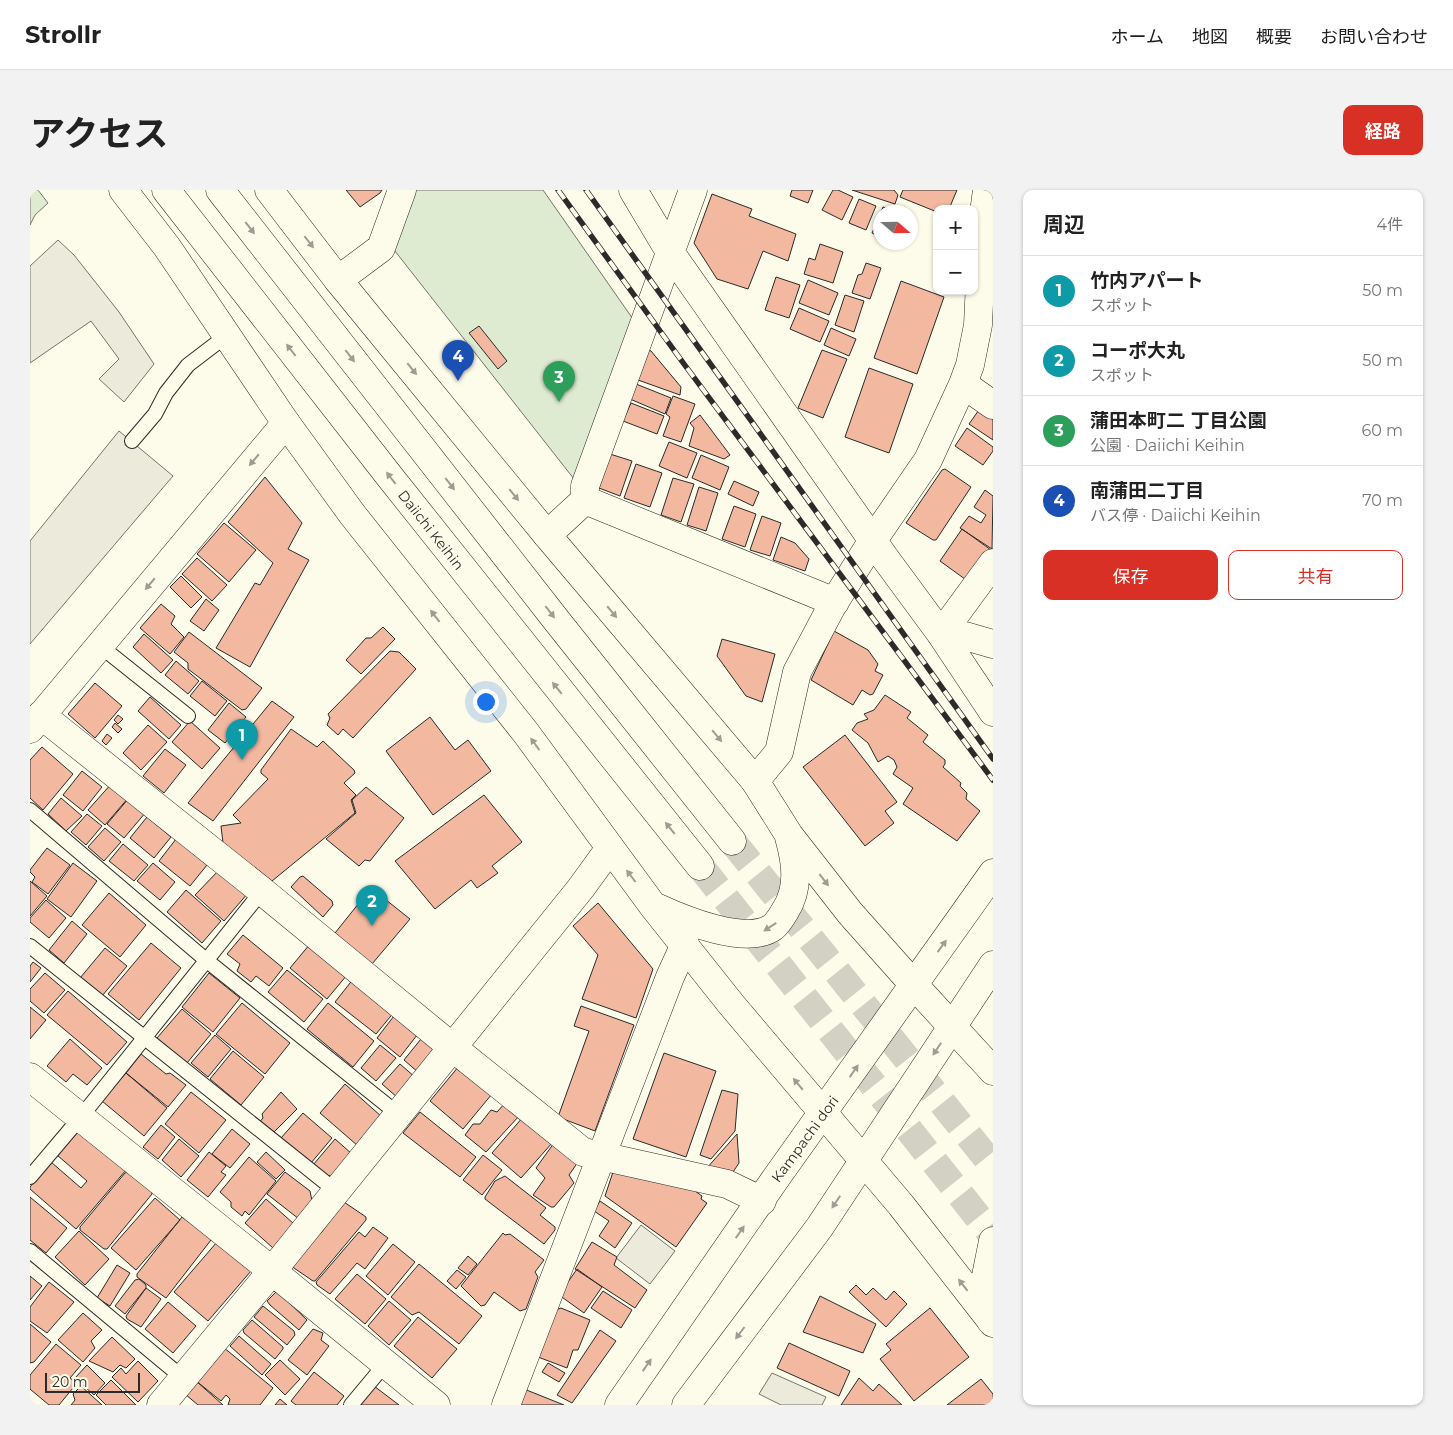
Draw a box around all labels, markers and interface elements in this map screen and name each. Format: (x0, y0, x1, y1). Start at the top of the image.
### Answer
text: Strollr (25, 20, 101, 49)
text: ホーム (1111, 26, 1164, 48)
text: 地図 (1192, 26, 1228, 48)
text: 概要 (1256, 26, 1292, 48)
text: お問い合わせ (1320, 26, 1428, 48)
button: 経路 (1343, 105, 1423, 155)
text: アクセス (30, 112, 168, 155)
north arrow (873, 205, 918, 250)
map controls (933, 205, 978, 295)
button: + (933, 205, 978, 250)
text: 周辺 (1043, 212, 1085, 237)
text: 4件 (1376, 215, 1403, 234)
one-way arrow (244, 221, 255, 234)
one-way arrow (304, 235, 315, 248)
button: − (933, 250, 978, 295)
text: 竹内アパート (1090, 269, 1204, 292)
text: 1 (1056, 281, 1062, 300)
text: 50 m (1362, 281, 1403, 300)
text: スポット (1090, 296, 1154, 315)
text: コーポ大丸 (1090, 339, 1185, 362)
pin: 4 (442, 340, 474, 381)
one-way arrow (285, 344, 296, 357)
one-way arrow (345, 349, 356, 362)
text: 2 (1054, 351, 1064, 370)
text: 50 m (1362, 351, 1403, 370)
pin: 3 (543, 361, 575, 402)
one-way arrow (406, 362, 417, 375)
text: スポット (1090, 366, 1154, 385)
text: 蒲田本町二 丁目公園 (1090, 409, 1266, 432)
text: 3 (1054, 421, 1064, 440)
text: 60 m (1361, 421, 1403, 440)
text: 公園 · Daiichi Keihin (1090, 436, 1245, 455)
one-way arrow (249, 453, 260, 466)
one-way arrow (385, 472, 396, 485)
one-way arrow (445, 477, 456, 490)
text: 南蒲田二丁目 (1090, 479, 1204, 502)
street label: Daiichi Keihin (394, 486, 468, 574)
one-way arrow (509, 488, 520, 501)
text: 4 (1053, 491, 1065, 510)
text: 70 m (1362, 491, 1403, 510)
text: バス停 · Daiichi Keihin (1090, 506, 1261, 525)
button: 保存 (1043, 550, 1218, 600)
button: 共有 (1228, 550, 1403, 600)
one-way arrow (144, 578, 156, 590)
one-way arrow (545, 605, 556, 618)
one-way arrow (607, 605, 618, 618)
one-way arrow (429, 610, 440, 623)
one-way arrow (551, 682, 562, 695)
your location (473, 689, 499, 715)
pin: 1 (226, 719, 258, 760)
one-way arrow (712, 729, 723, 742)
one-way arrow (530, 738, 540, 751)
one-way arrow (664, 822, 675, 835)
one-way arrow (625, 870, 636, 883)
one-way arrow (819, 873, 830, 886)
pin: 2 (356, 885, 388, 926)
one-way arrow (763, 922, 777, 931)
one-way arrow (937, 939, 947, 953)
one-way arrow (932, 1042, 941, 1056)
one-way arrow (849, 1064, 859, 1077)
one-way arrow (793, 1078, 804, 1091)
street label: Kampachi dori (768, 1092, 842, 1186)
one-way arrow (831, 1195, 841, 1209)
one-way arrow (735, 1225, 745, 1239)
one-way arrow (957, 1279, 968, 1292)
one-way arrow (735, 1326, 745, 1340)
one-way arrow (642, 1358, 652, 1372)
scale bar (45, 1370, 140, 1393)
text: 20 m (52, 1373, 88, 1391)

